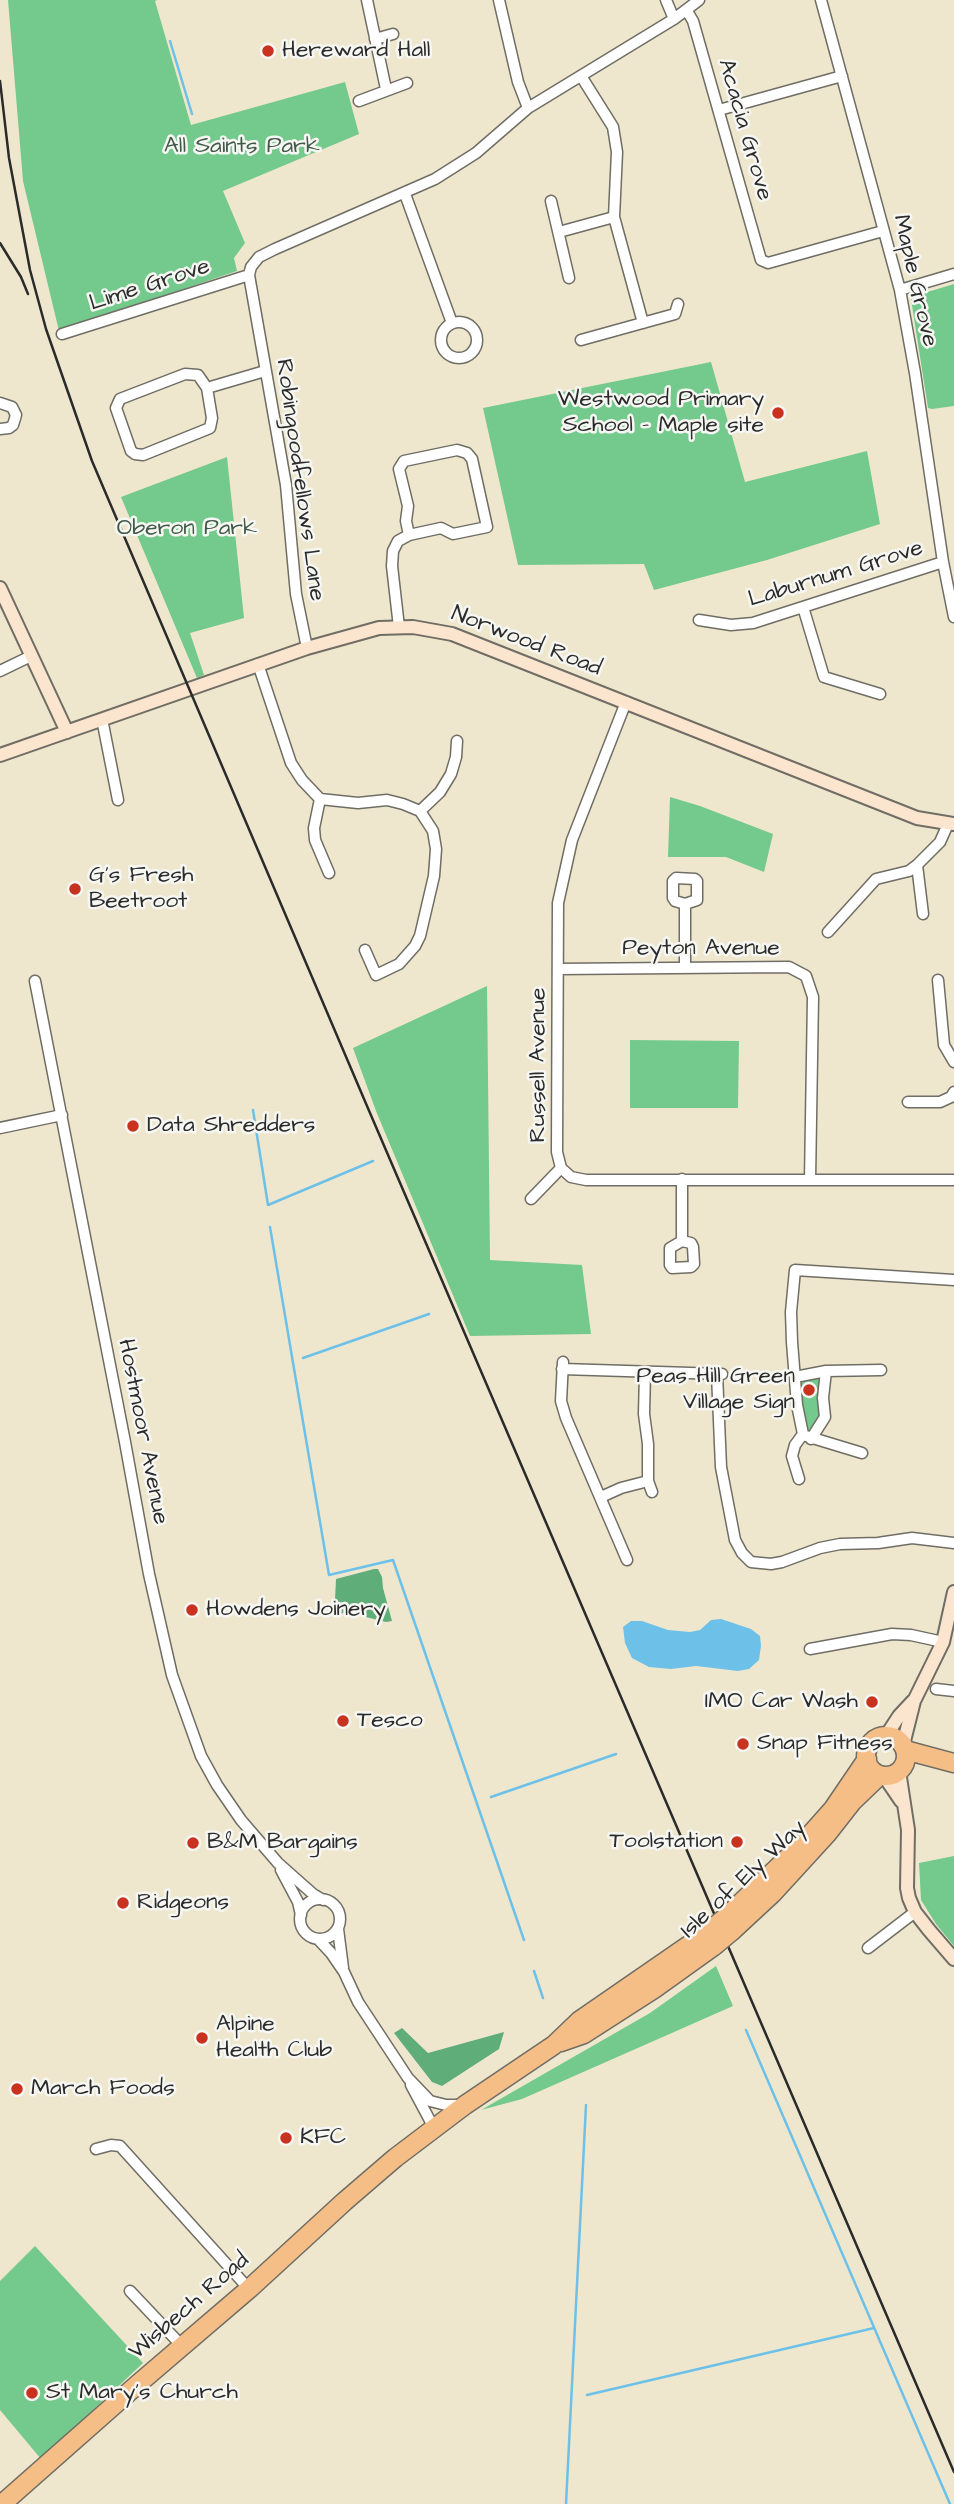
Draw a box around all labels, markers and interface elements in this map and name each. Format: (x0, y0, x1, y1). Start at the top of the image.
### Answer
place label: Hereward Hall (282, 37, 430, 65)
marker: Hereward Hall (260, 43, 276, 59)
street label: Acacia Grove (711, 56, 777, 204)
park label: All Saints Park (164, 133, 320, 161)
street label: Maple Grove (885, 212, 943, 350)
street label: Lime Grove (86, 254, 214, 318)
street label: Robingoodfellows Lane (268, 357, 330, 603)
place label: Westwood Primary School - Maple site (558, 386, 764, 440)
marker: Westwood Primary School - Maple site (770, 405, 786, 421)
park label: Oberon Park (117, 515, 257, 543)
street label: Laburnum Grove (745, 535, 927, 615)
street label: Norwood Road (447, 601, 605, 683)
place label: G's Fresh Beetroot (89, 862, 193, 916)
marker: G's Fresh Beetroot (67, 881, 83, 897)
street label: Peyton Avenue (622, 935, 780, 963)
street label: Russell Avenue (525, 988, 553, 1142)
place label: Data Shredders (147, 1112, 315, 1140)
marker: Data Shredders (125, 1118, 141, 1134)
street label: Hostmoor Avenue (111, 1337, 173, 1527)
place label: Peas Hill Green Village Sign (637, 1363, 795, 1417)
marker: Peas Hill Green Village Sign (801, 1382, 817, 1398)
place label: Howdens Joinery (206, 1596, 386, 1624)
marker: Howdens Joinery (184, 1602, 200, 1618)
place label: IMO Car Wash (705, 1688, 858, 1716)
marker: IMO Car Wash (864, 1694, 880, 1710)
place label: Tesco (357, 1707, 423, 1735)
marker: Tesco (335, 1713, 351, 1729)
place label: Snap Fitness (757, 1730, 893, 1758)
marker: Snap Fitness (735, 1736, 751, 1752)
street label: Isle of Ely Way (676, 1815, 812, 1945)
place label: Toolstation (609, 1828, 723, 1856)
place label: B&M Bargains (207, 1829, 358, 1857)
marker: Toolstation (729, 1834, 745, 1850)
marker: B&M Bargains (185, 1835, 201, 1851)
place label: Ridgeons (137, 1889, 229, 1917)
marker: Ridgeons (115, 1895, 131, 1911)
place label: Alpine Health Club (216, 2011, 332, 2065)
marker: Alpine Health Club (194, 2030, 210, 2046)
place label: March Foods (31, 2075, 175, 2103)
marker: March Foods (9, 2081, 25, 2097)
place label: KFC (300, 2124, 346, 2152)
marker: KFC (278, 2130, 294, 2146)
street label: Wisbech Road (124, 2247, 256, 2367)
place label: St Mary's Church (46, 2379, 238, 2407)
marker: St Mary's Church (24, 2385, 40, 2401)

